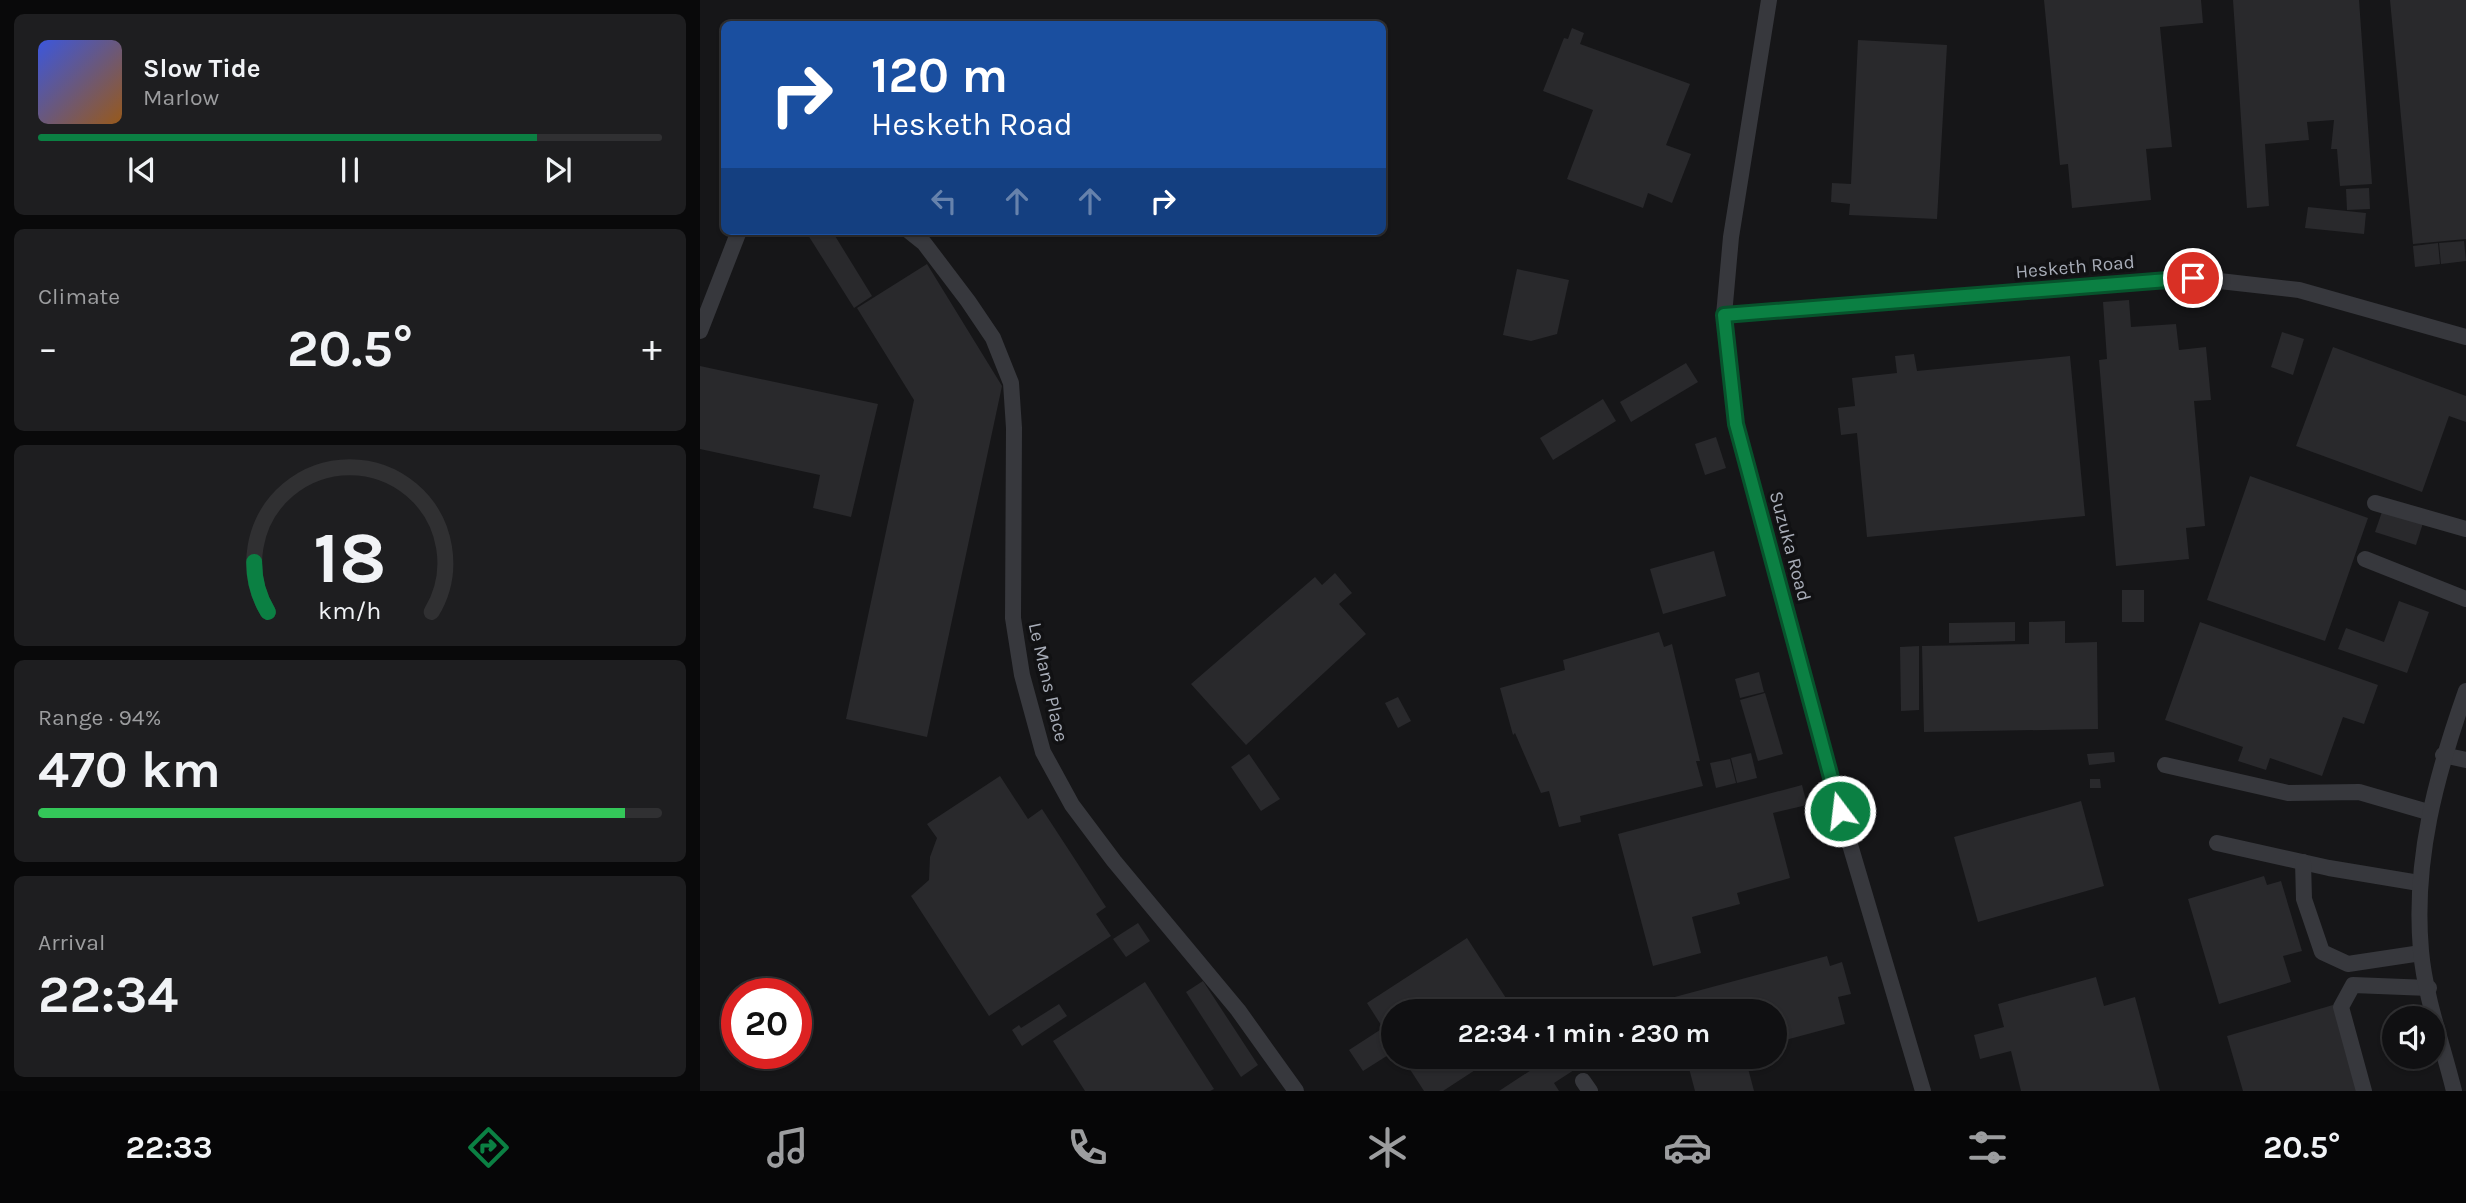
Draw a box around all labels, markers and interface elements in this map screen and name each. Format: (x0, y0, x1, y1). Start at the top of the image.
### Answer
text: 120 m (871, 47, 1008, 104)
icon: right (756, 49, 847, 140)
text: Slow Tide (143, 53, 261, 84)
text: Marlow (143, 84, 219, 111)
text: Hesketh Road (871, 106, 1073, 143)
icon: previous (123, 151, 161, 189)
icon: pause (331, 151, 369, 189)
icon: next (539, 151, 577, 189)
icon: left (925, 182, 963, 220)
icon: ahead (998, 182, 1036, 220)
icon: ahead (1071, 182, 1109, 220)
icon: right (1144, 182, 1182, 220)
pin (2163, 248, 2223, 308)
street label: Hesketh Road (2014, 251, 2136, 283)
icon: arrive (2174, 259, 2212, 297)
text: Climate (38, 283, 120, 310)
text: 20.5° (287, 318, 413, 379)
text: − (38, 326, 58, 371)
text: + (642, 326, 662, 371)
street label: Suzuka Road (1765, 489, 1815, 604)
text: 18 (313, 515, 387, 600)
text: km/h (318, 595, 382, 624)
street label: Le Mans Place (1024, 621, 1072, 744)
text: Range · 94% (38, 704, 161, 731)
text: 470 km (38, 739, 221, 800)
position arrow (1803, 774, 1877, 848)
text: Arrival (38, 929, 105, 956)
text: 22:34 (38, 964, 178, 1025)
speed limit sign: 20 (721, 978, 812, 1069)
map controls (2382, 1006, 2445, 1069)
button: sound (2382, 1006, 2445, 1069)
text: 22:34 · 1 min · 230 m (1458, 1018, 1710, 1049)
icon: directions (464, 1123, 513, 1172)
icon: music (763, 1123, 812, 1172)
icon: phone (1063, 1123, 1112, 1172)
icon: climate (1363, 1123, 1412, 1172)
icon: car (1663, 1123, 1712, 1172)
icon: filters (1963, 1123, 2012, 1172)
text: 22:33 (125, 1129, 213, 1166)
text: 20.5° (2263, 1129, 2341, 1166)

